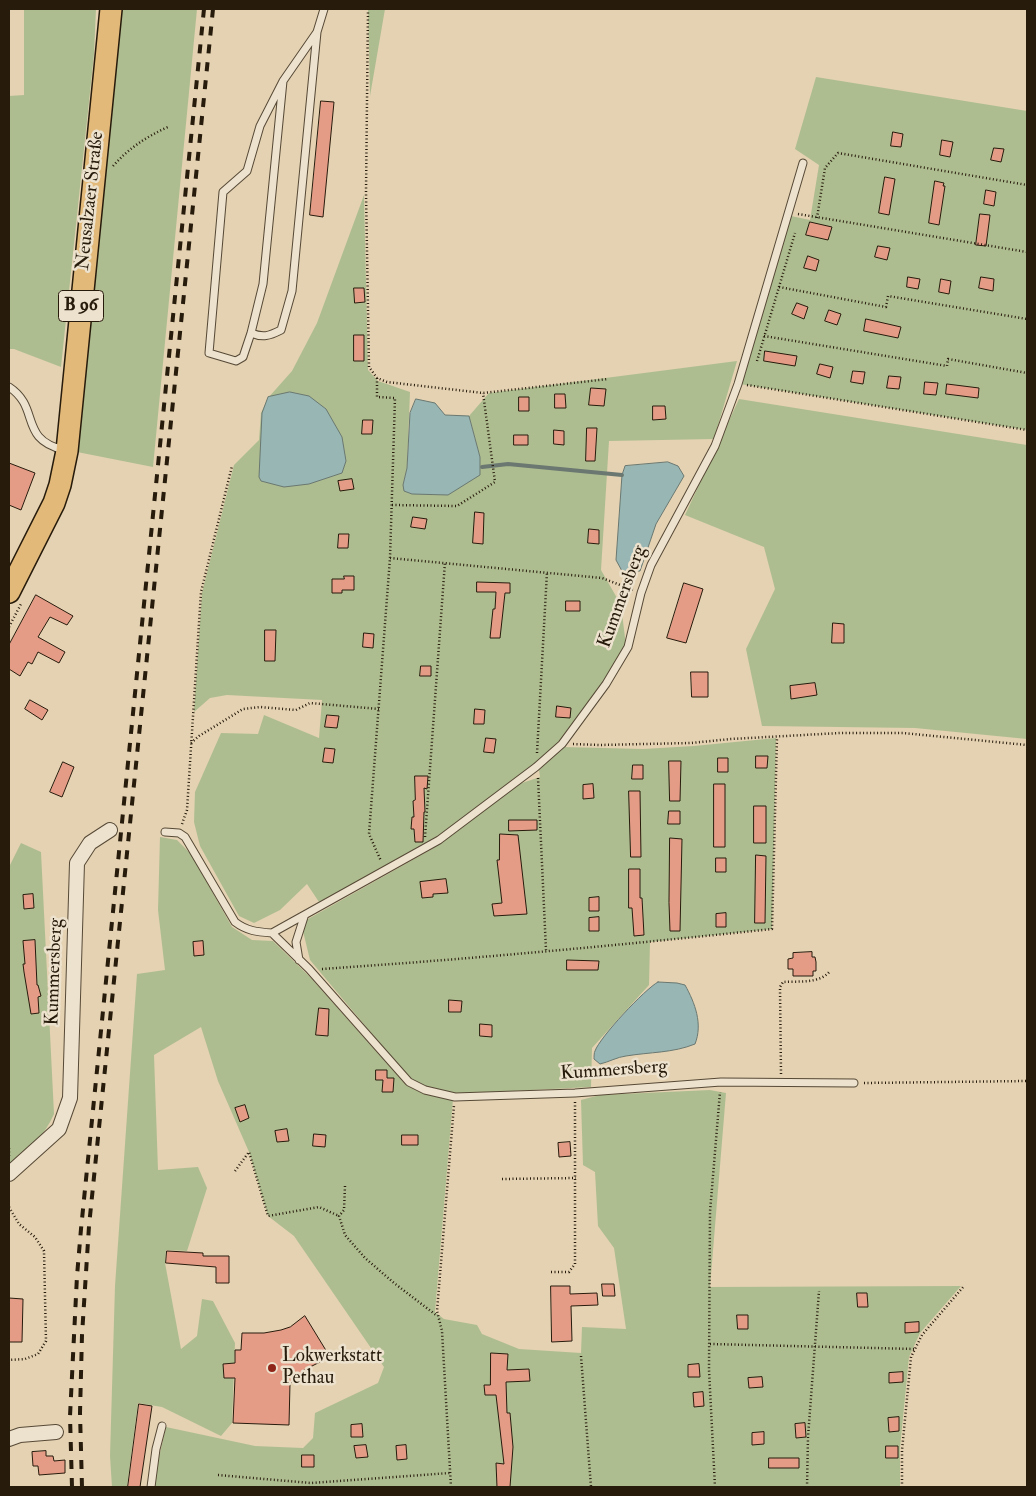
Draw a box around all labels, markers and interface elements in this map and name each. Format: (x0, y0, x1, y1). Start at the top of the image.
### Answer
street label: Neusalzaer Straße (72, 130, 110, 272)
road number: B 96 (58, 290, 104, 322)
street label: Kummersberg (594, 543, 652, 651)
street label: Kummersberg (42, 918, 68, 1026)
street label: Kummersberg (560, 1056, 668, 1086)
place label: Lokwerkstatt Pethau (282, 1346, 382, 1390)
marker: Lokwerkstatt Pethau (266, 1362, 278, 1374)

